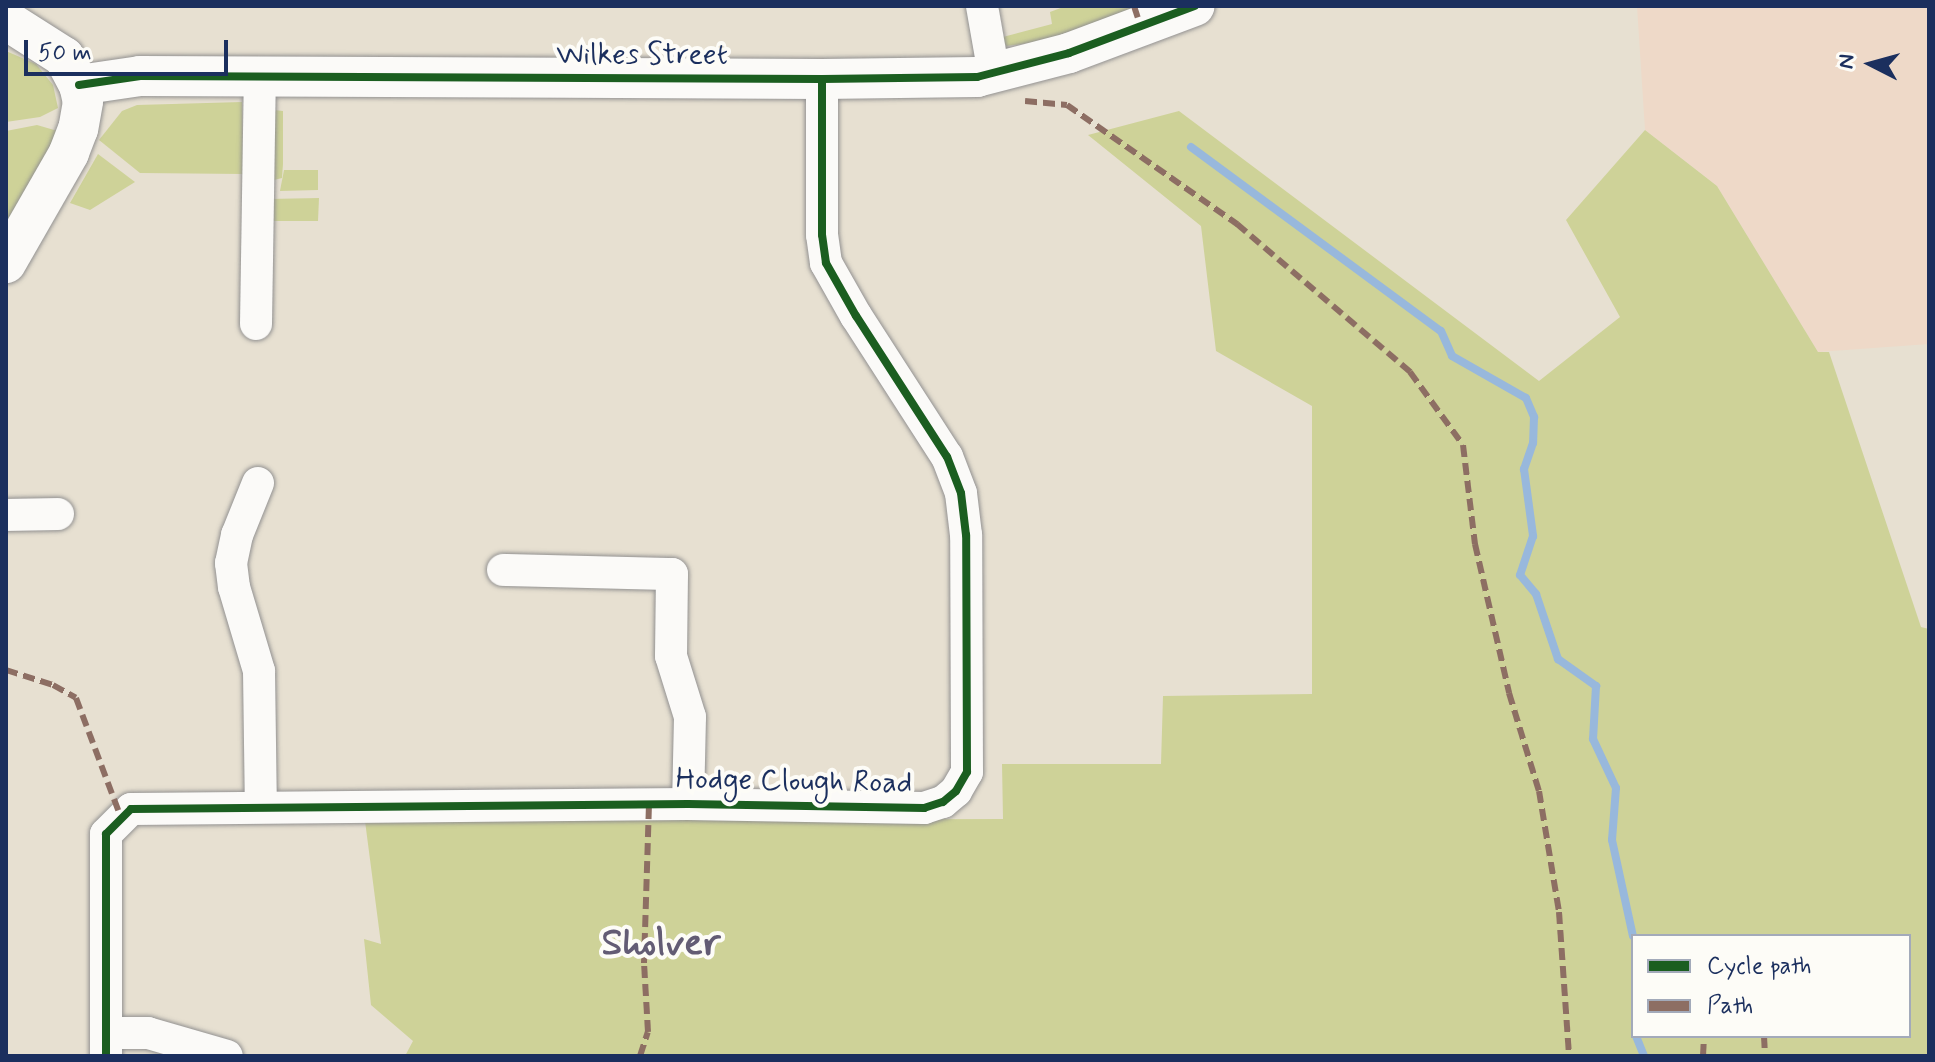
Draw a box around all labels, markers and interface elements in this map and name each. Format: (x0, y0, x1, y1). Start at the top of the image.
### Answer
scale bar (28, 24, 232, 74)
north arrow (1831, 24, 1911, 104)
street label: Wilkes Street (554, 37, 730, 73)
text: 50 m (38, 38, 92, 69)
text: N (1832, 53, 1862, 70)
street label: Hodge Clough Road (676, 762, 912, 802)
district label: Sholver (602, 921, 720, 967)
legend (1631, 934, 1911, 1038)
text: Cycle path (1707, 951, 1812, 982)
text: Path (1707, 991, 1753, 1022)

